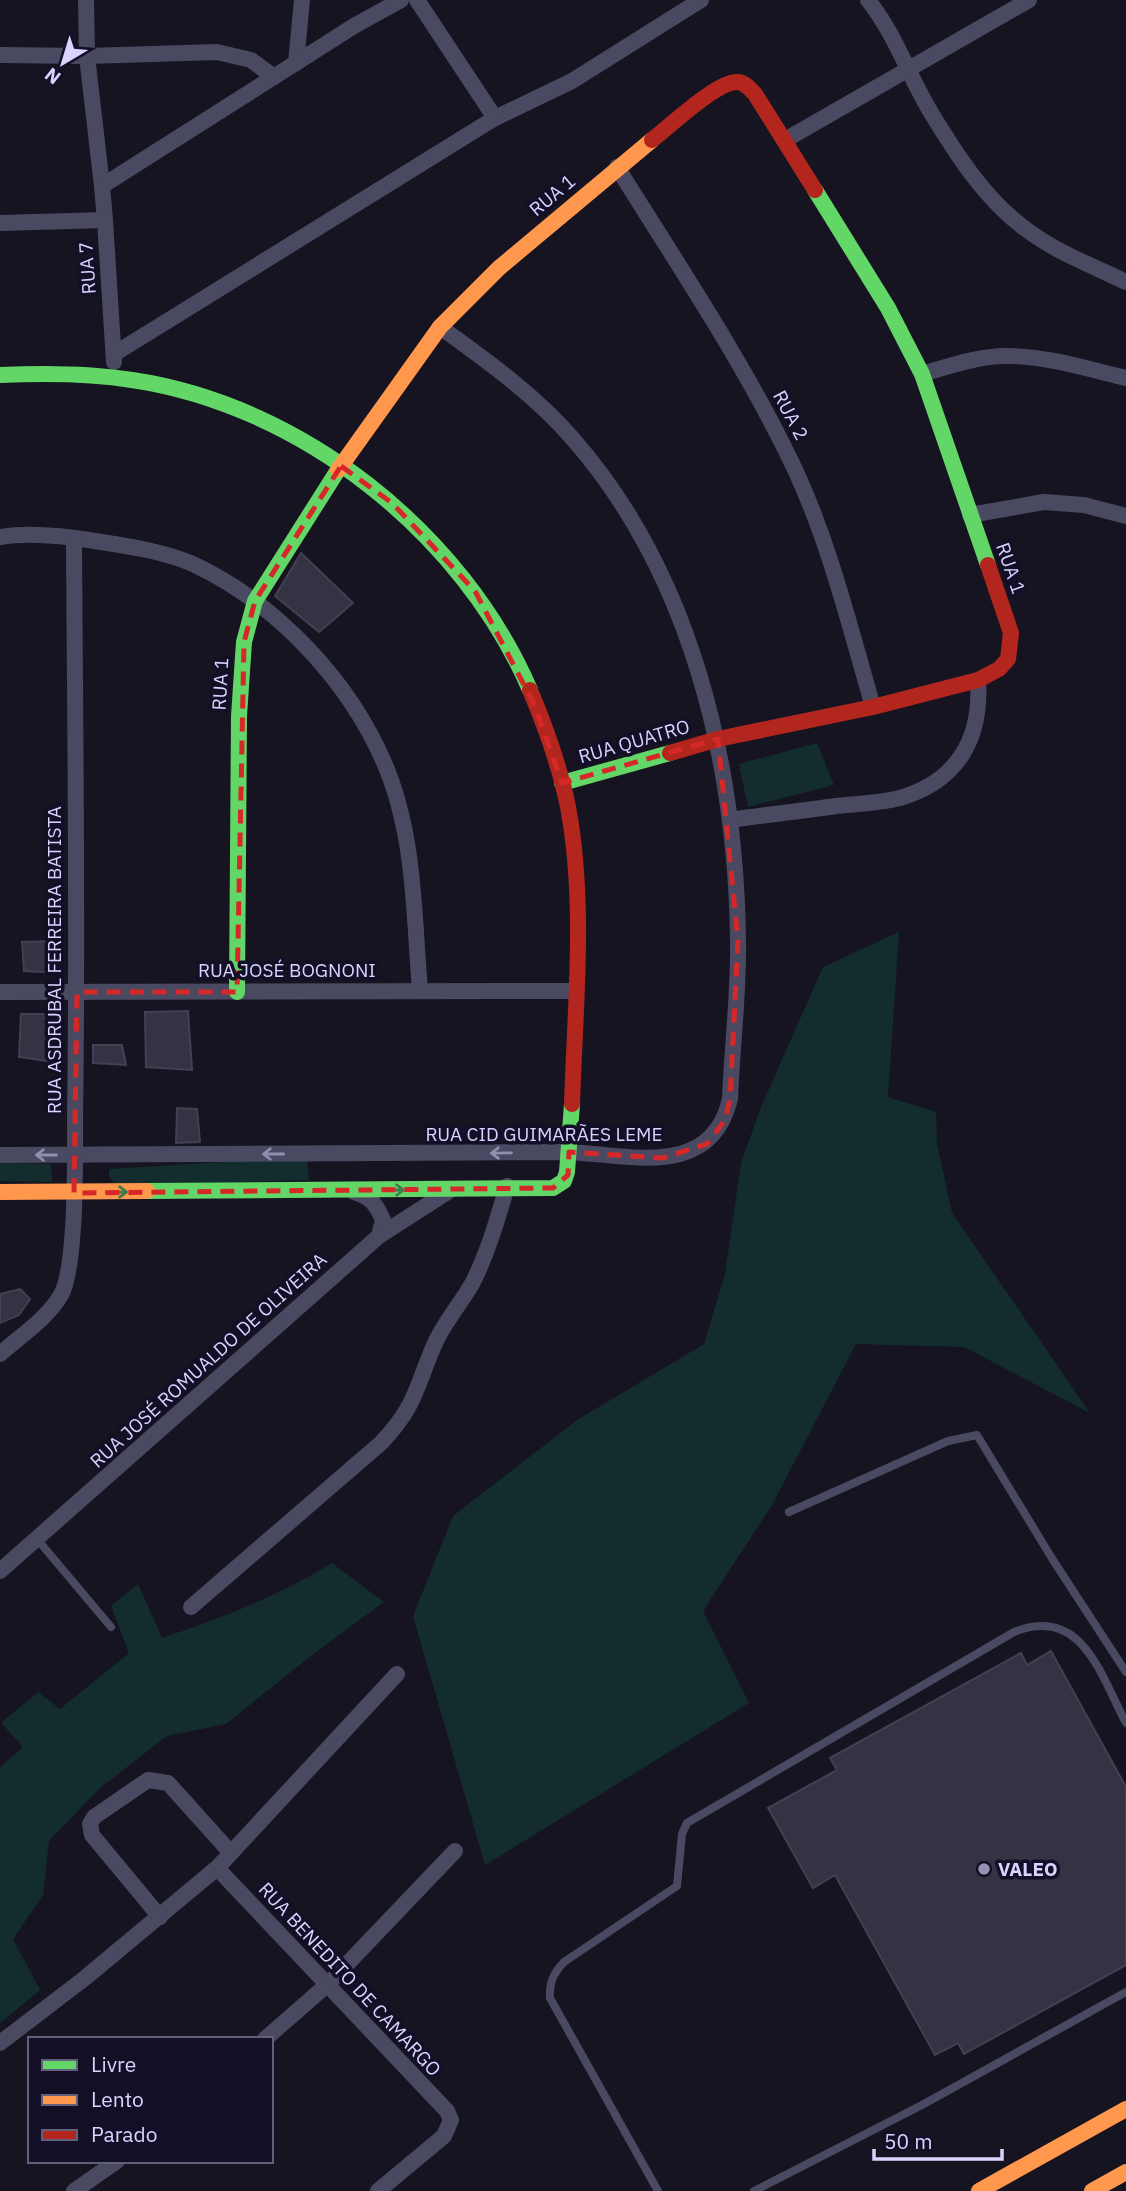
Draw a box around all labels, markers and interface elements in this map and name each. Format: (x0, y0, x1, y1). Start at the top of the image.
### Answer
north arrow (28, 28, 98, 98)
text: N (40, 63, 65, 90)
street label: RUA 1 (524, 169, 580, 221)
street label: RUA 7 (73, 241, 101, 295)
street label: RUA 2 (768, 386, 814, 444)
street label: RUA 1 (991, 539, 1031, 597)
street label: RUA 1 (207, 657, 233, 711)
street label: RUA QUATRO (576, 714, 692, 768)
street label: RUA ASDRUBAL FERREIRA BATISTA (42, 806, 66, 1114)
street label: RUA JOSÉ BOGNONI (198, 958, 376, 982)
street label: RUA CID GUIMARÃES LEME (425, 1122, 663, 1146)
one-way arrow (489, 1146, 512, 1160)
one-way arrow (34, 1148, 57, 1162)
one-way arrow (262, 1148, 285, 1161)
one-way arrow (382, 1183, 405, 1197)
one-way arrow (105, 1186, 128, 1199)
street label: RUA JOSÉ ROMUALDO DE OLIVEIRA (85, 1247, 331, 1473)
place label: VALEO (998, 1857, 1058, 1881)
marker: VALEO (976, 1861, 992, 1877)
street label: RUA BENEDITO DE CAMARGO (254, 1877, 446, 2081)
legend (28, 2037, 273, 2163)
text: Livre (91, 2050, 136, 2078)
text: Lento (91, 2085, 144, 2113)
scale bar (874, 2118, 1002, 2162)
text: Parado (91, 2120, 158, 2148)
text: 50 m (884, 2127, 933, 2155)

